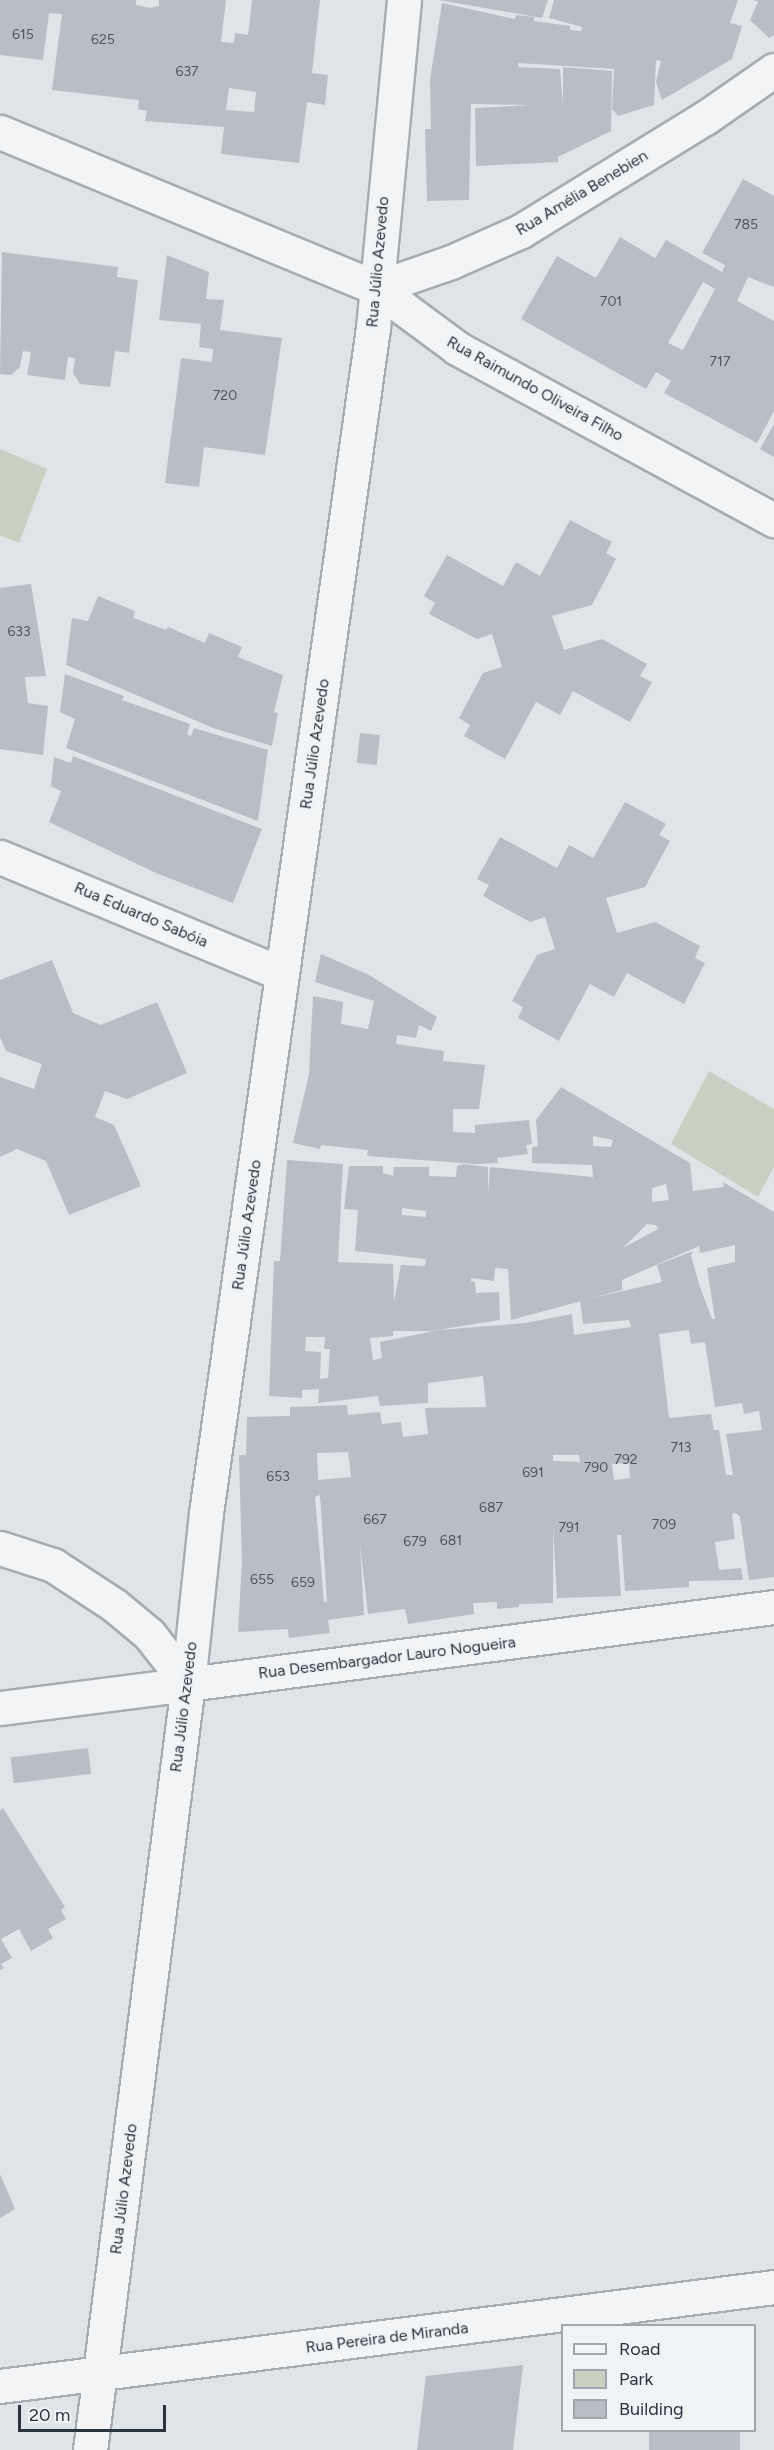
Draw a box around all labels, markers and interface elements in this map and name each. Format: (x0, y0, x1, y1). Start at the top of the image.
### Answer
house number: 615 (12, 27, 34, 43)
house number: 625 (91, 32, 115, 48)
house number: 637 (175, 64, 199, 80)
street label: Rua Amélia Benebien (513, 146, 651, 240)
street label: Rua Júlio Azevedo (363, 196, 393, 328)
house number: 785 (734, 217, 758, 233)
house number: 701 (600, 294, 622, 310)
street label: Rua Raimundo Oliveira Filho (443, 332, 627, 446)
house number: 717 (710, 354, 730, 370)
house number: 720 (213, 388, 237, 404)
house number: 633 (7, 624, 31, 640)
street label: Rua Júlio Azevedo (296, 678, 334, 810)
street label: Rua Eduardo Sabóia (71, 878, 211, 952)
street label: Rua Júlio Azevedo (228, 1159, 266, 1291)
house number: 713 (671, 1440, 691, 1456)
house number: 792 (614, 1452, 638, 1468)
house number: 790 (584, 1460, 608, 1476)
house number: 691 (522, 1465, 544, 1481)
house number: 653 (266, 1469, 290, 1485)
house number: 687 (479, 1500, 503, 1516)
house number: 667 (363, 1512, 387, 1528)
house number: 709 (652, 1517, 676, 1533)
house number: 791 (558, 1520, 580, 1536)
house number: 681 (440, 1533, 462, 1549)
house number: 679 (403, 1534, 427, 1550)
house number: 655 (250, 1572, 274, 1588)
house number: 659 (291, 1575, 315, 1591)
street label: Rua Desembargador Lauro Nogueira (257, 1633, 517, 1683)
street label: Rua Júlio Azevedo (166, 1641, 202, 1773)
street label: Rua Júlio Azevedo (106, 2123, 142, 2255)
street label: Rua Pereira de Miranda (305, 2319, 469, 2357)
legend (561, 2324, 756, 2432)
text: Road (619, 2338, 660, 2360)
text: Park (619, 2368, 653, 2390)
scale bar (21, 2393, 170, 2431)
text: Building (619, 2398, 684, 2420)
text: 20 m (29, 2404, 70, 2426)

